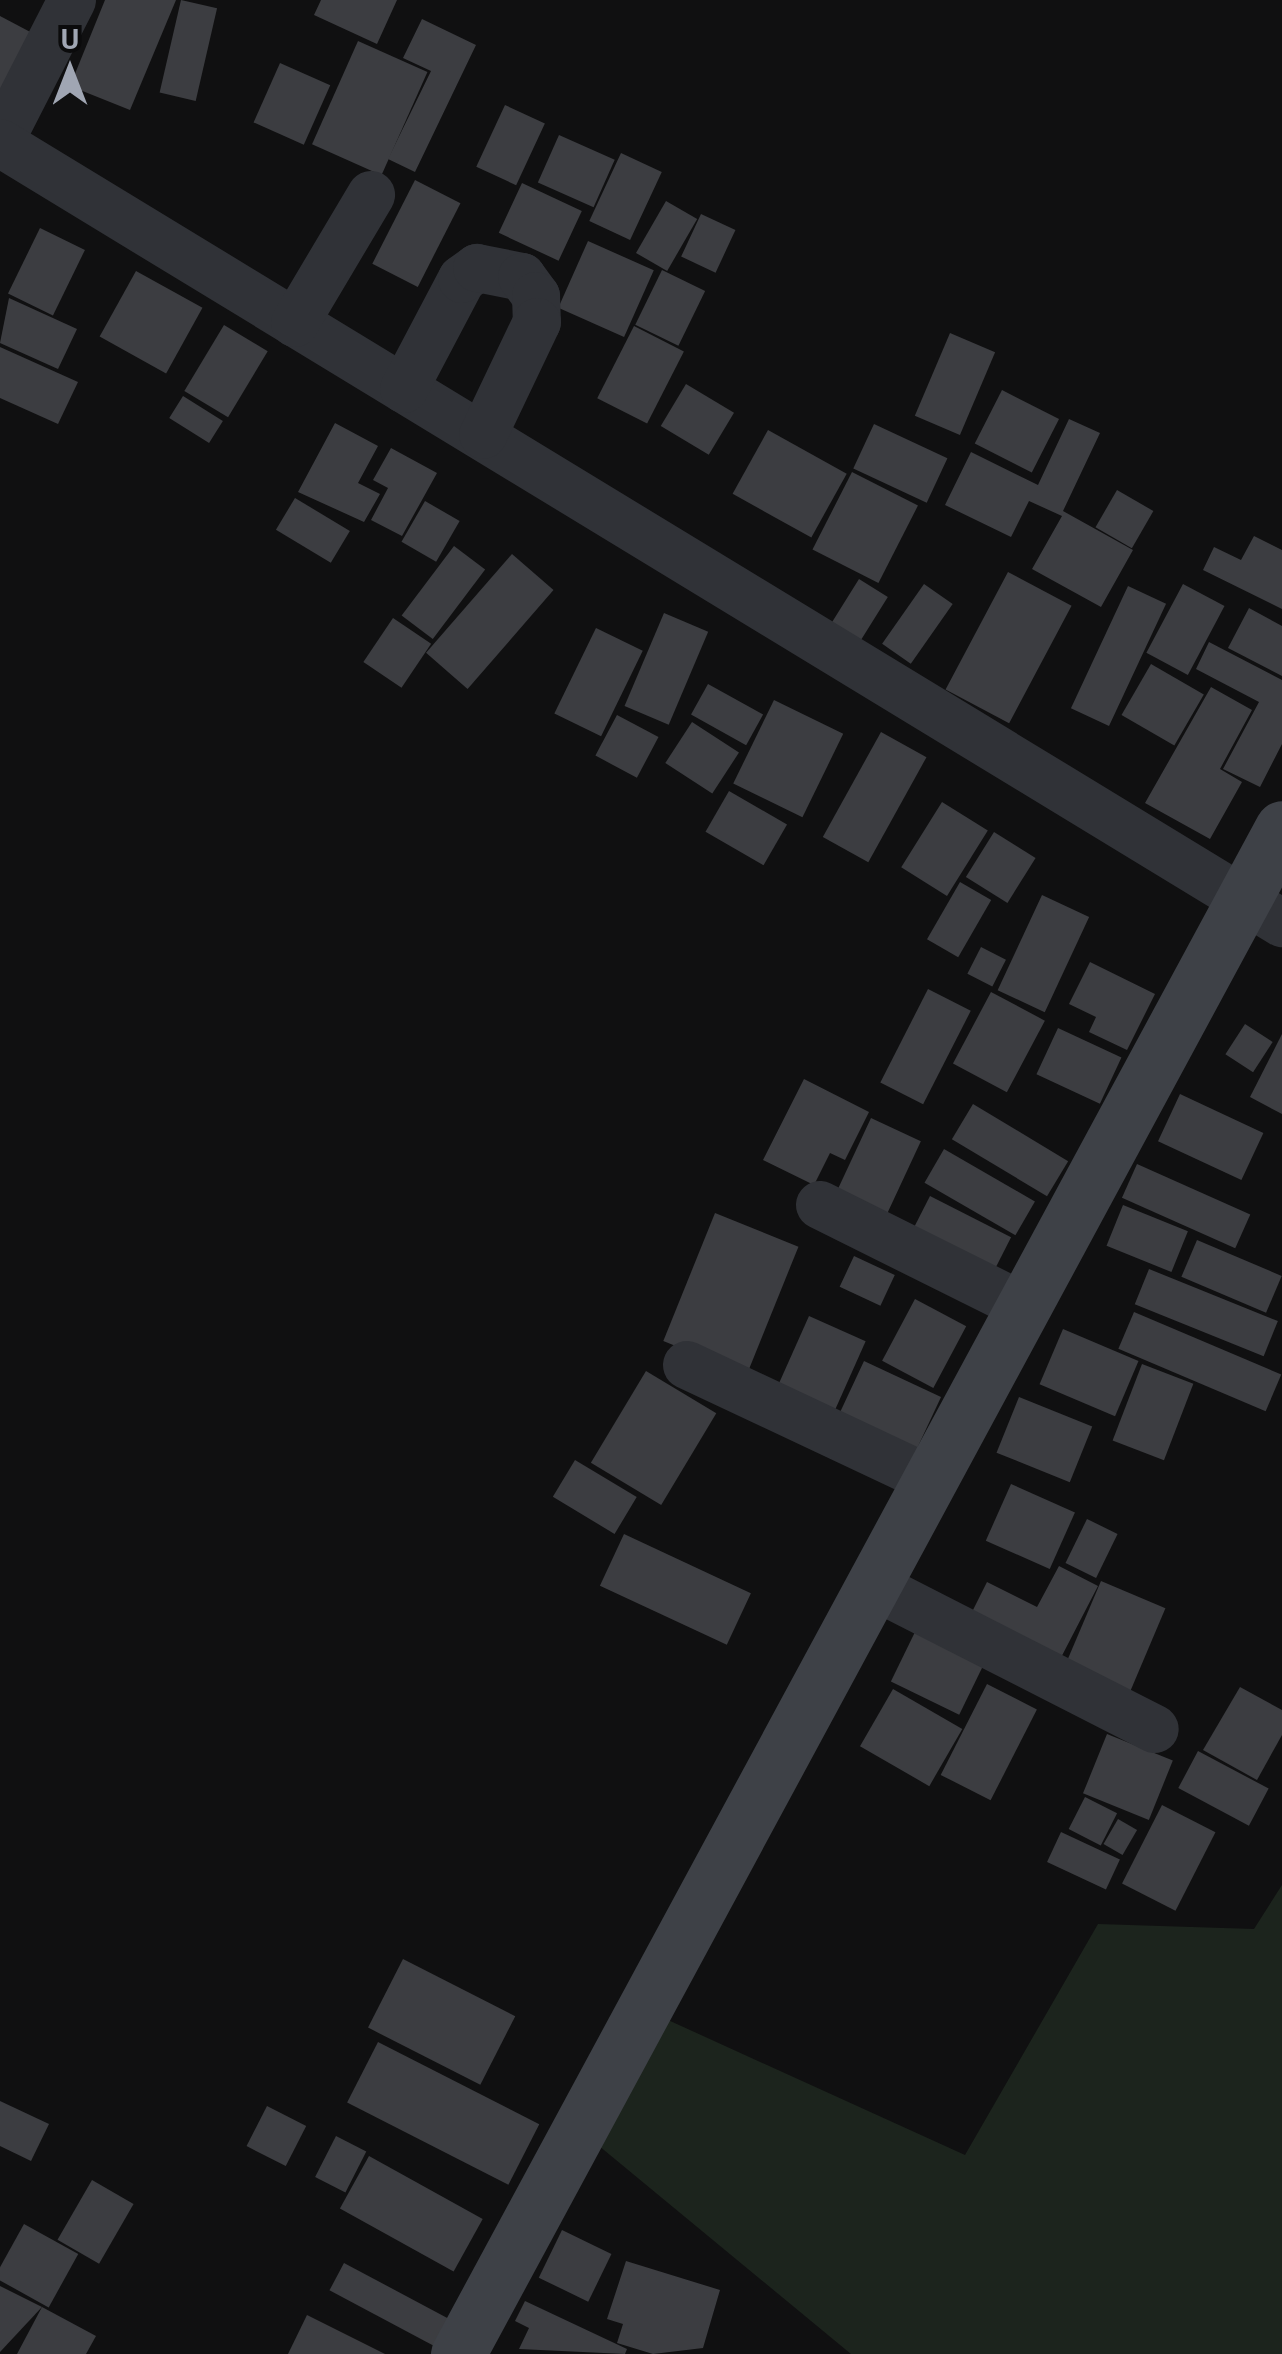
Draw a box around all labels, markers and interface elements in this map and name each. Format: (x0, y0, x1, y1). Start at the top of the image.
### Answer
north arrow (20, 20, 120, 120)
text: U (61, 23, 79, 56)

